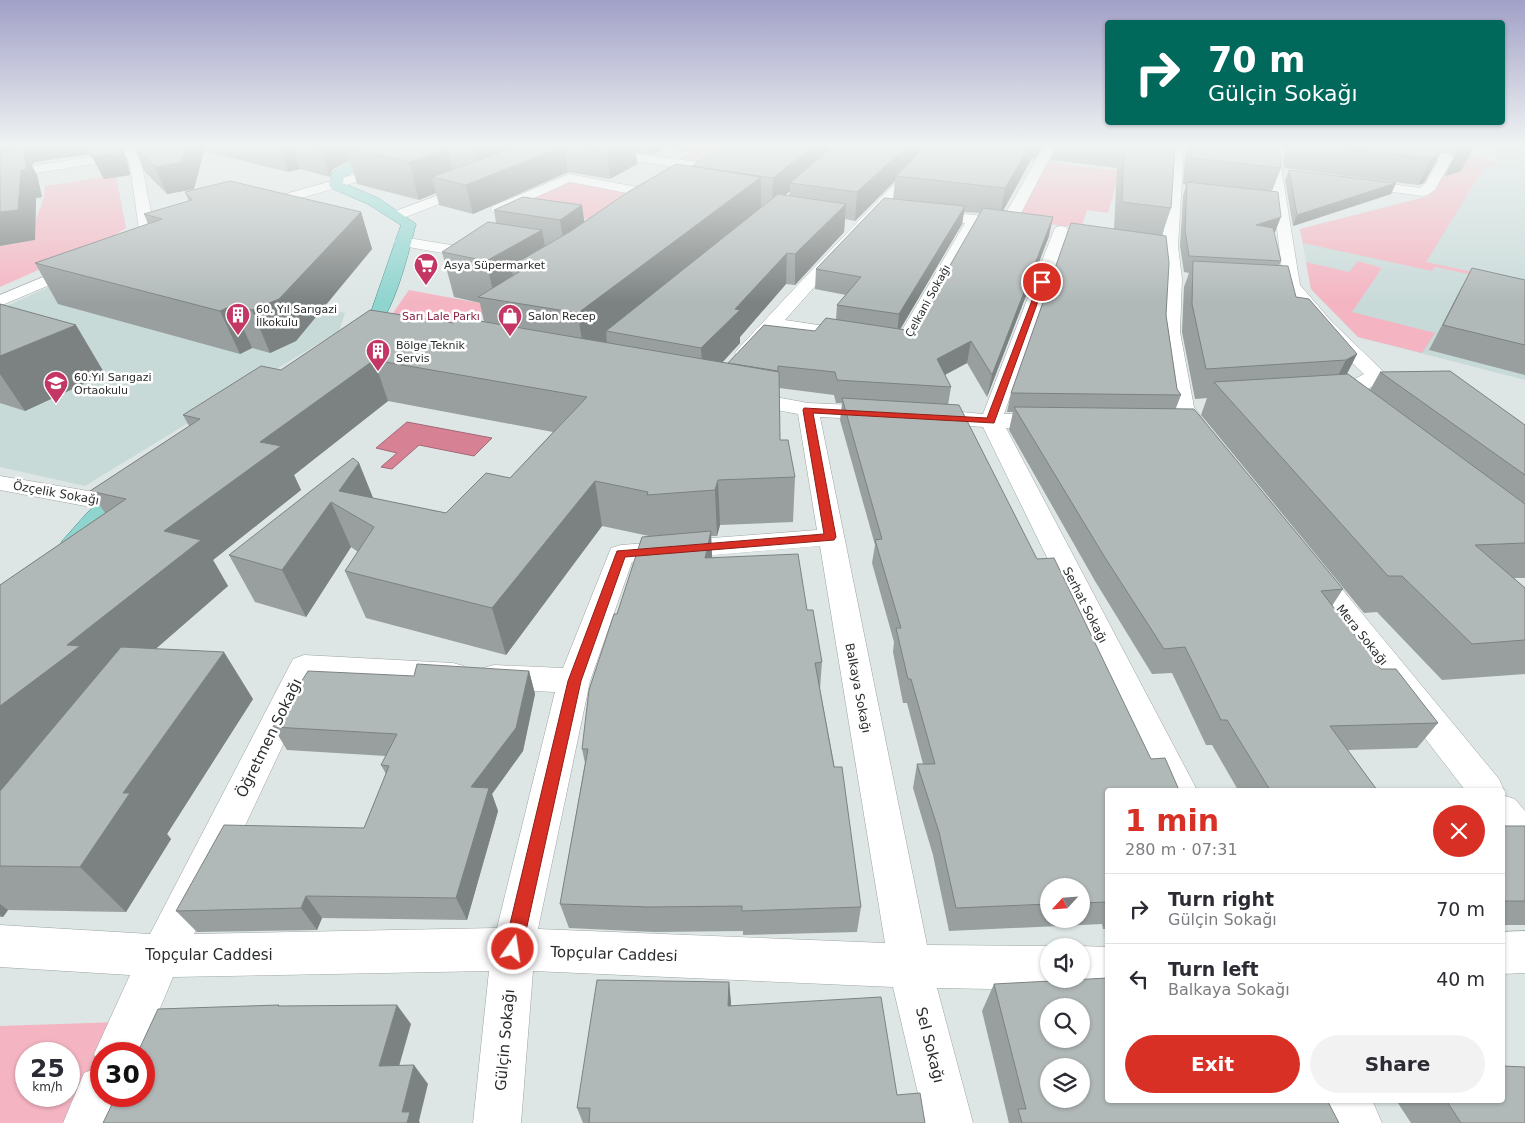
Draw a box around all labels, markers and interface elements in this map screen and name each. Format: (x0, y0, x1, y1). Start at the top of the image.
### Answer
icon: right (1125, 40, 1190, 105)
text: 70 m (1208, 40, 1305, 80)
text: Gülçin Sokağı (1208, 81, 1358, 106)
supermarket icon: Asya Süpermarket (413, 252, 439, 286)
place label: Asya Süpermarket (444, 259, 546, 272)
pin (1021, 261, 1063, 303)
street label: Çelkani Sokağı (903, 263, 953, 339)
icon: arrive (1028, 268, 1056, 296)
building icon: 60. Yıl Sarıgazi İlkokulu (225, 302, 251, 336)
place label: 60. Yıl Sarıgazi İlkokulu (256, 303, 337, 329)
shop icon: Salon Recep (497, 303, 523, 337)
park label: Sarı Lale Parkı (402, 310, 480, 323)
place label: Salon Recep (528, 310, 596, 323)
building icon: Bölge Teknik Servis (365, 338, 391, 372)
place label: Bölge Teknik Servis (396, 339, 466, 365)
school or university icon: 60.Yıl Sarıgazi Ortaokulu (43, 370, 69, 404)
place label: 60.Yıl Sarıgazi Ortaokulu (74, 371, 152, 397)
street label: Özçelik Sokağı (12, 477, 100, 507)
street label: Serhat Sokağı (1060, 565, 1110, 645)
street label: Mera Sokağı (1333, 602, 1391, 668)
street label: Balkaya Sokağı (842, 642, 874, 734)
street label: Öğretmen Sokağı (231, 675, 306, 801)
text: 1 min (1125, 803, 1219, 838)
button: close (1433, 805, 1485, 857)
text: 280 m · 07:31 (1125, 840, 1238, 859)
north arrow (1040, 878, 1090, 928)
map controls (1040, 878, 1090, 1108)
text: Turn right (1168, 888, 1274, 910)
icon: right (1125, 895, 1153, 923)
text: 70 m (1436, 898, 1485, 920)
text: Gülçin Sokağı (1168, 910, 1277, 929)
position arrow (486, 922, 538, 974)
button: sound (1040, 938, 1090, 988)
street label: Topçular Caddesi (549, 943, 678, 965)
street label: Topçular Caddesi (144, 946, 273, 964)
text: Turn left (1168, 958, 1259, 980)
icon: left (1125, 965, 1153, 993)
text: 40 m (1436, 968, 1485, 990)
text: Balkaya Sokağı (1168, 980, 1290, 999)
street label: Gülçin Sokağı (492, 988, 518, 1092)
button: search (1040, 998, 1090, 1048)
street label: Sel Sokağı (912, 1005, 948, 1085)
button: Exit (1125, 1035, 1300, 1093)
button: Share (1310, 1035, 1485, 1093)
speed limit sign: 30 (90, 1042, 155, 1107)
text: 25 (30, 1054, 65, 1083)
button: layers (1040, 1058, 1090, 1108)
text: km/h (32, 1080, 63, 1094)

